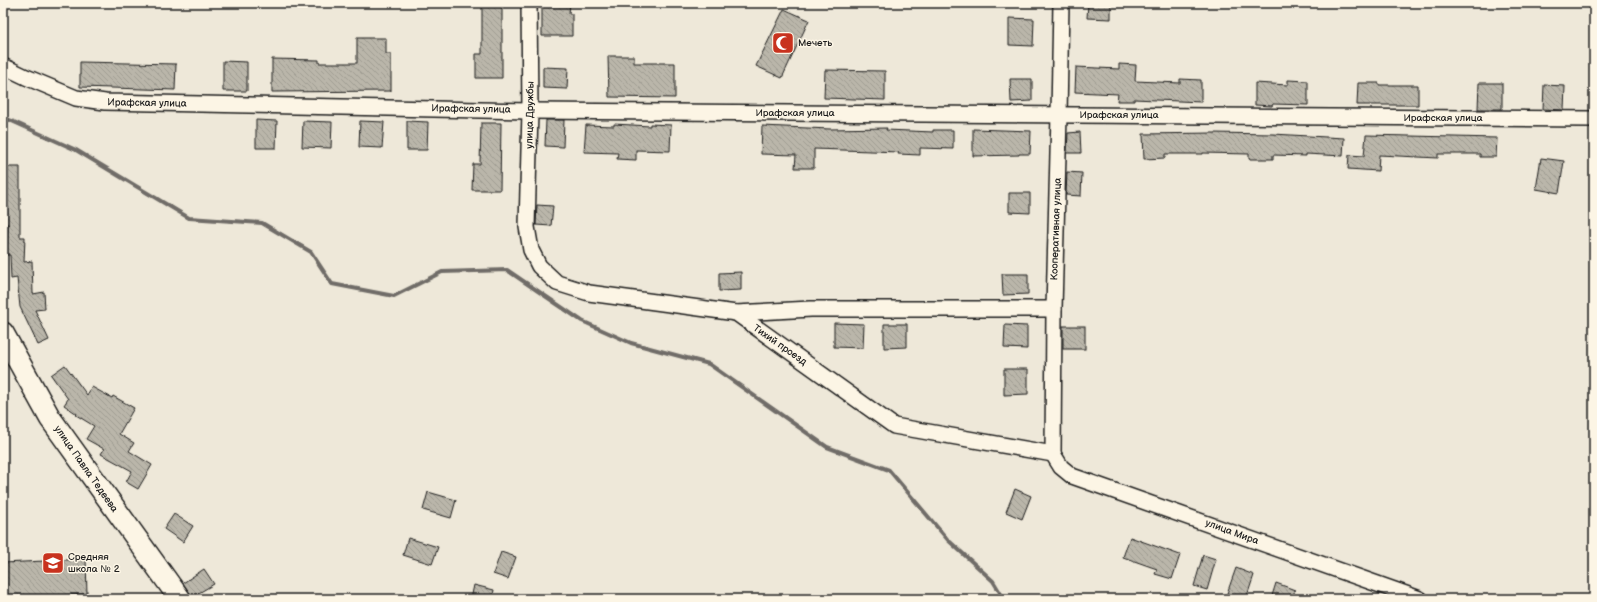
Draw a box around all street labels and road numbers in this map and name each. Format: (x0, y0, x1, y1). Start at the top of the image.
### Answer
street label: улица Дружбы (523, 81, 537, 149)
street label: Ирафская улица (107, 96, 187, 110)
street label: Ирафская улица (431, 102, 511, 116)
street label: Ирафская улица (755, 107, 835, 119)
street label: Ирафская улица (1079, 109, 1159, 121)
street label: Ирафская улица (1403, 112, 1483, 124)
street label: Кооперативная улица (1048, 177, 1064, 281)
street label: Тихий проезд (751, 322, 809, 368)
street label: улица Павла Тедеева (52, 423, 121, 515)
street label: улица Мира (1204, 517, 1260, 547)

